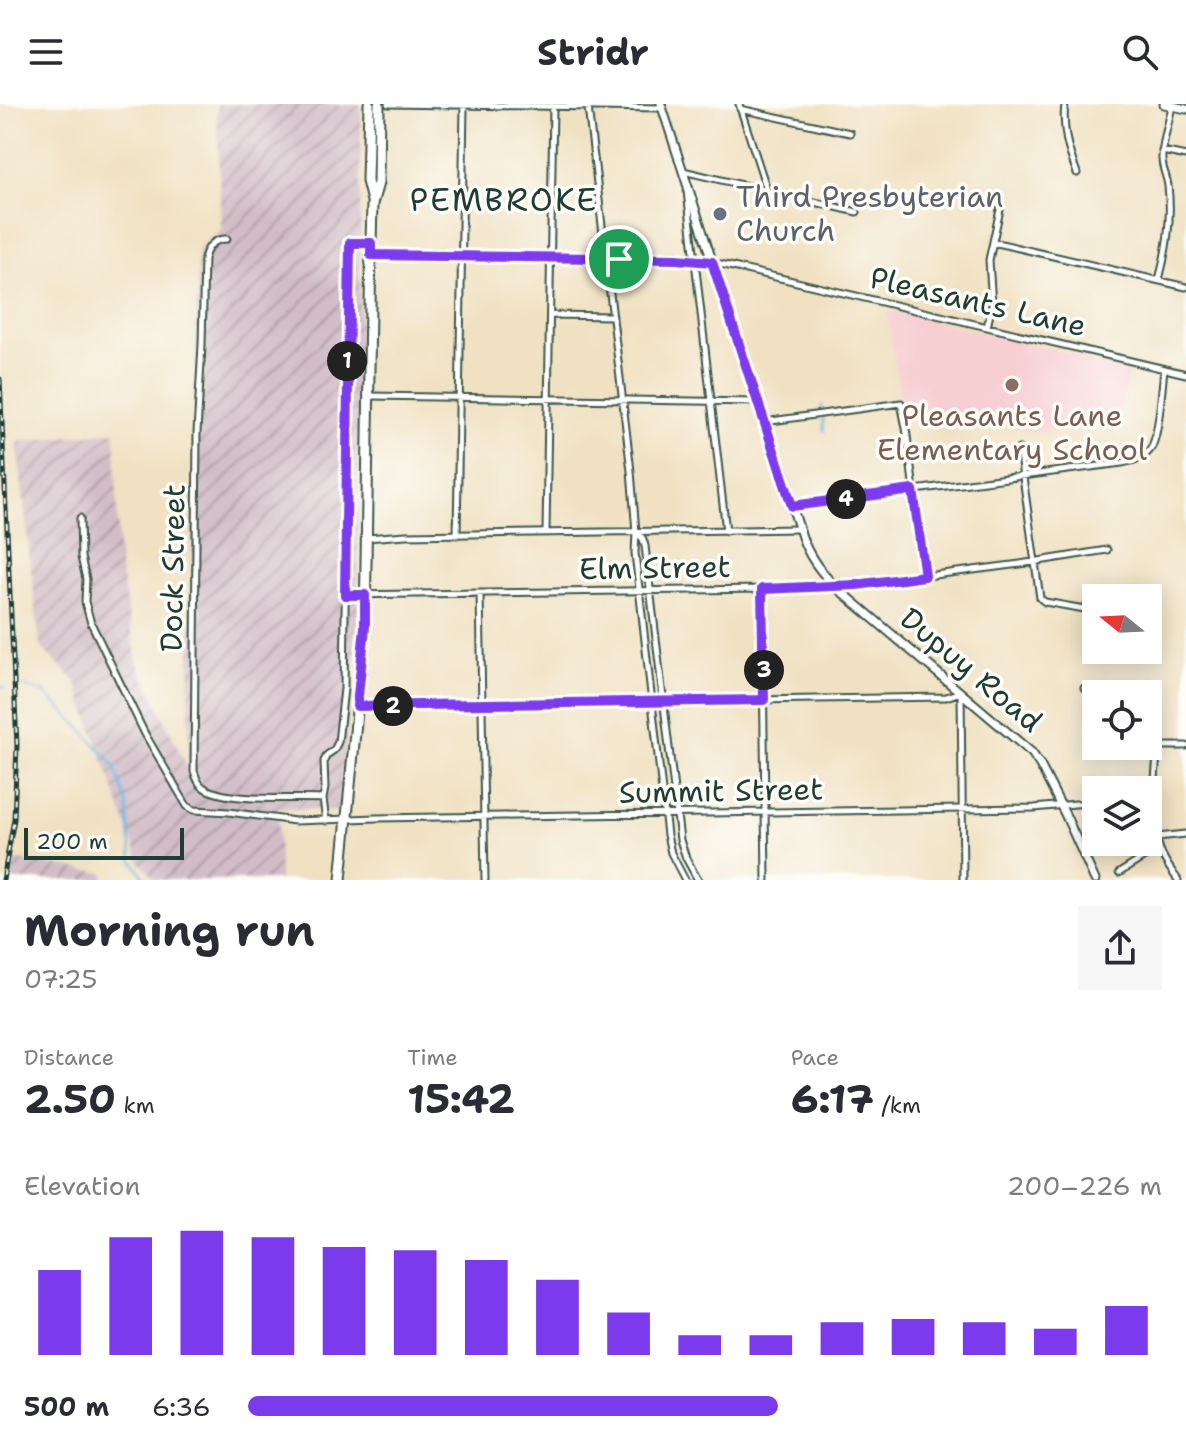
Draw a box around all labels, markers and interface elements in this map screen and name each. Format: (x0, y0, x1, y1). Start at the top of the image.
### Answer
text: Stridr (537, 28, 649, 77)
icon: menu (24, 30, 68, 74)
icon: search (1118, 30, 1162, 74)
place label: Third Presbyterian Church (736, 176, 1003, 251)
district label: PEMBROKE (410, 178, 598, 221)
marker: Third Presbyterian Church (711, 205, 729, 223)
pin (585, 225, 653, 293)
icon: arrive (597, 237, 641, 281)
street label: Pleasants Lane (866, 257, 1090, 346)
pin: 1 (327, 341, 367, 381)
text: 1 (342, 346, 352, 375)
marker: Pleasants Lane Elementary School (1003, 376, 1021, 394)
place label: Pleasants Lane Elementary School (877, 395, 1147, 470)
pin: 4 (826, 479, 866, 519)
street label: Dock Street (151, 484, 194, 652)
text: 4 (838, 484, 854, 513)
street label: Elm Street (579, 546, 731, 589)
north arrow (1082, 584, 1162, 664)
map controls (1082, 584, 1162, 856)
street label: Dupuy Road (891, 598, 1051, 741)
pin: 3 (744, 650, 784, 690)
text: 3 (756, 655, 772, 684)
button: locate (1082, 680, 1162, 760)
pin: 2 (373, 686, 413, 726)
text: 2 (385, 691, 401, 720)
street label: Summit Street (618, 768, 824, 813)
button: layers (1082, 776, 1162, 856)
scale bar (24, 824, 184, 860)
text: 200 m (36, 827, 108, 856)
text: Morning run (24, 901, 315, 960)
button: share (1078, 906, 1162, 990)
text: 07:25 (24, 961, 97, 996)
text: Distance (24, 1043, 114, 1072)
text: Time (407, 1043, 458, 1072)
text: Pace (791, 1043, 839, 1072)
text: 2.50 (24, 1072, 116, 1126)
text: 15:42 (407, 1072, 515, 1126)
text: 6:17 (791, 1072, 874, 1126)
text: km (116, 1091, 155, 1120)
text: /km (874, 1091, 921, 1120)
text: Elevation (24, 1168, 140, 1203)
text: 200–226 m (1007, 1168, 1162, 1203)
text: 500 m (24, 1389, 109, 1424)
text: 6:36 (152, 1389, 211, 1424)

